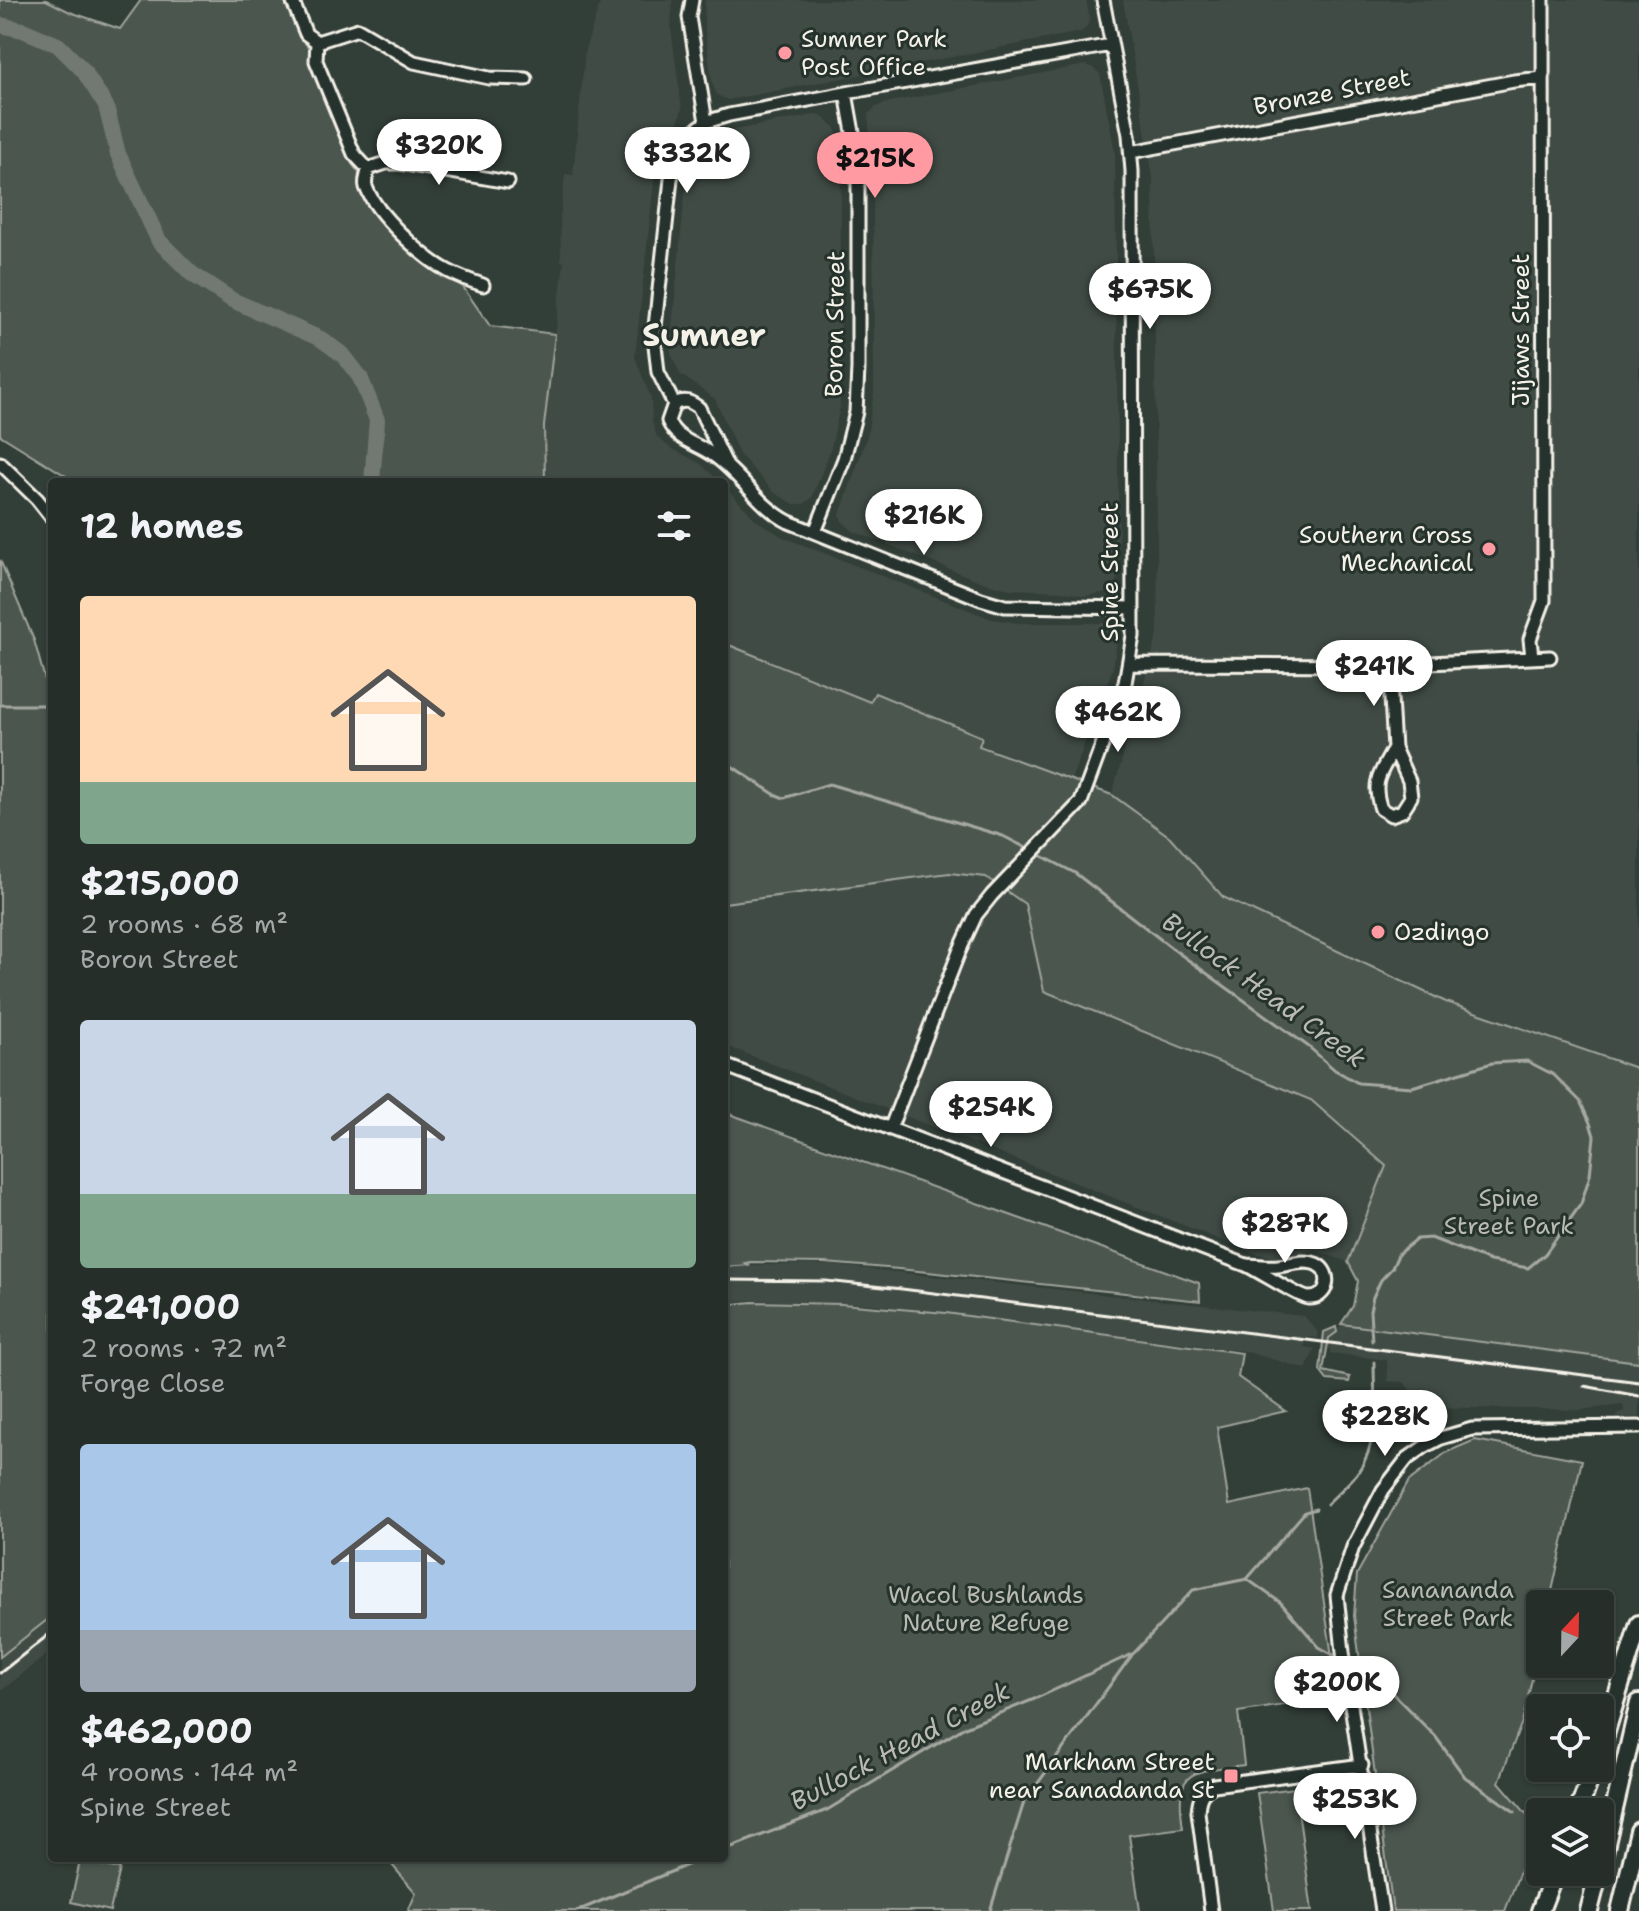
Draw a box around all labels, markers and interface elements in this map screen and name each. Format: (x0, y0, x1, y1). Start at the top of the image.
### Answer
place label: Sumner Park Post Office (801, 23, 947, 83)
marker: Sumner Park Post Office (776, 44, 794, 62)
street label: Bronze Street (1251, 61, 1413, 123)
pin: $320K (383, 119, 495, 187)
text: $320K (395, 127, 483, 162)
pin: $332K (631, 127, 743, 195)
pin: $215K (819, 132, 931, 200)
text: $332K (643, 135, 731, 170)
text: $215K (835, 140, 915, 175)
street label: Boron Street (818, 251, 852, 397)
street label: Jijaws Street (1505, 254, 1537, 406)
pin: $675K (1094, 263, 1206, 331)
text: $675K (1107, 271, 1193, 306)
district label: Sumner (642, 313, 766, 356)
pin: $216K (868, 489, 980, 557)
text: $216K (883, 497, 965, 532)
street label: Spine Street (1094, 502, 1126, 642)
text: 12 homes (80, 503, 244, 549)
icon: filters (652, 504, 696, 548)
place label: Southern Cross Mechanical (1299, 519, 1474, 579)
marker: Southern Cross Mechanical (1480, 540, 1498, 558)
pin: $241K (1318, 640, 1430, 708)
icon: home (316, 648, 460, 792)
text: $241K (1334, 648, 1414, 683)
pin: $462K (1062, 686, 1174, 754)
text: $462K (1073, 694, 1163, 729)
text: $215,000 (80, 860, 240, 906)
water label: Bullock Head Creek (1155, 904, 1374, 1076)
text: 2 rooms · 68 m² (80, 906, 288, 941)
place label: Ozdingo (1394, 916, 1490, 948)
marker: Ozdingo (1369, 923, 1387, 941)
text: Boron Street (80, 941, 239, 976)
icon: home (316, 1072, 460, 1216)
pin: $254K (935, 1081, 1047, 1149)
text: $254K (947, 1089, 1035, 1124)
park label: Spine Street Park (1444, 1182, 1574, 1242)
pin: $287K (1229, 1197, 1341, 1265)
text: $287K (1240, 1205, 1330, 1240)
text: $241,000 (80, 1284, 240, 1330)
text: 2 rooms · 72 m² (80, 1330, 287, 1365)
text: Forge Close (80, 1365, 225, 1400)
pin: $228K (1329, 1390, 1441, 1458)
text: $228K (1340, 1398, 1430, 1433)
icon: home (316, 1496, 460, 1640)
park label: Sanananda Street Park (1382, 1574, 1514, 1634)
park label: Wacol Bushlands Nature Refuge (888, 1579, 1084, 1639)
north arrow (1526, 1590, 1614, 1678)
map controls (1526, 1590, 1614, 1886)
pin: $200K (1281, 1656, 1393, 1724)
text: $200K (1292, 1664, 1382, 1699)
water label: Bullock Head Creek (784, 1673, 1016, 1818)
button: locate (1526, 1694, 1614, 1782)
text: $462,000 (80, 1708, 253, 1754)
place label: Markham Street near Sanadanda St (989, 1746, 1215, 1806)
text: 4 rooms · 144 m² (80, 1754, 298, 1789)
marker: Markham Street near Sanadanda St (1222, 1767, 1240, 1785)
pin: $253K (1299, 1773, 1411, 1841)
text: $253K (1311, 1781, 1399, 1816)
text: Spine Street (80, 1789, 231, 1824)
button: layers (1526, 1798, 1614, 1886)

